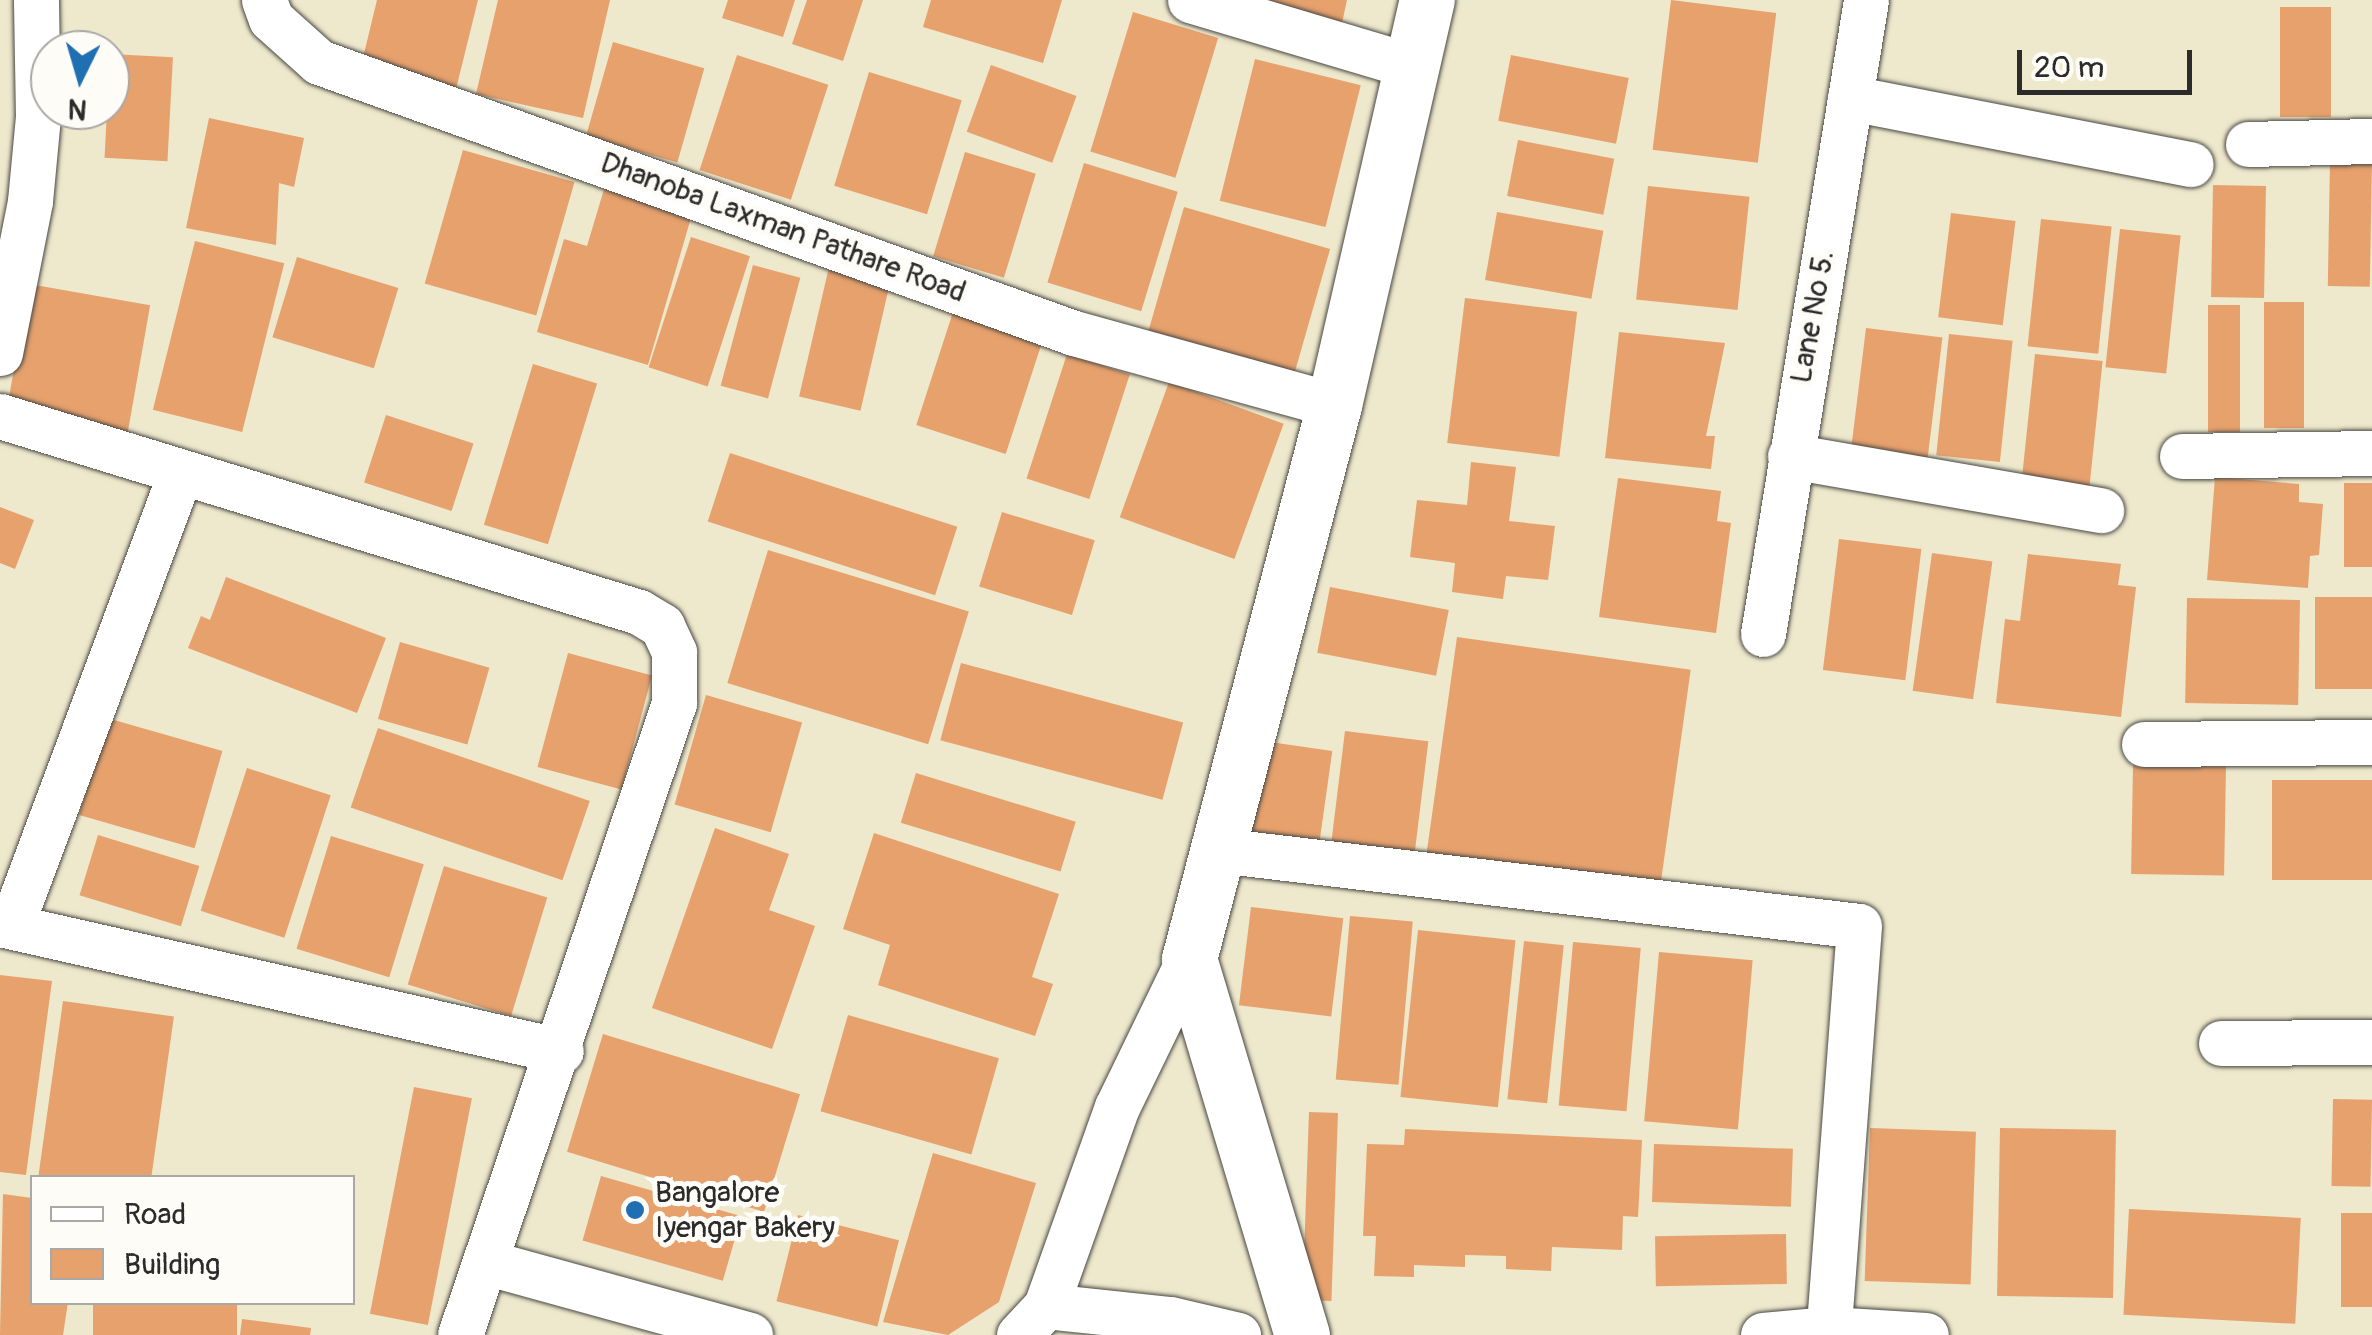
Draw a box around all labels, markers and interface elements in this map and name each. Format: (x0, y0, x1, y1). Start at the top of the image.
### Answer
north arrow (30, 30, 130, 130)
scale bar (2022, 30, 2197, 92)
text: 20 m (2034, 49, 2104, 86)
text: N (67, 90, 88, 127)
street label: Dhanoba Laxman Pathare Road (596, 145, 970, 311)
street label: Lane No 5. (1784, 248, 1842, 386)
legend (30, 1175, 355, 1305)
place label: Bangalore Iyengar Bakery (655, 1175, 835, 1246)
text: Road (124, 1196, 186, 1233)
marker: Bangalore Iyengar Bakery (624, 1199, 646, 1221)
text: Building (124, 1246, 220, 1283)

